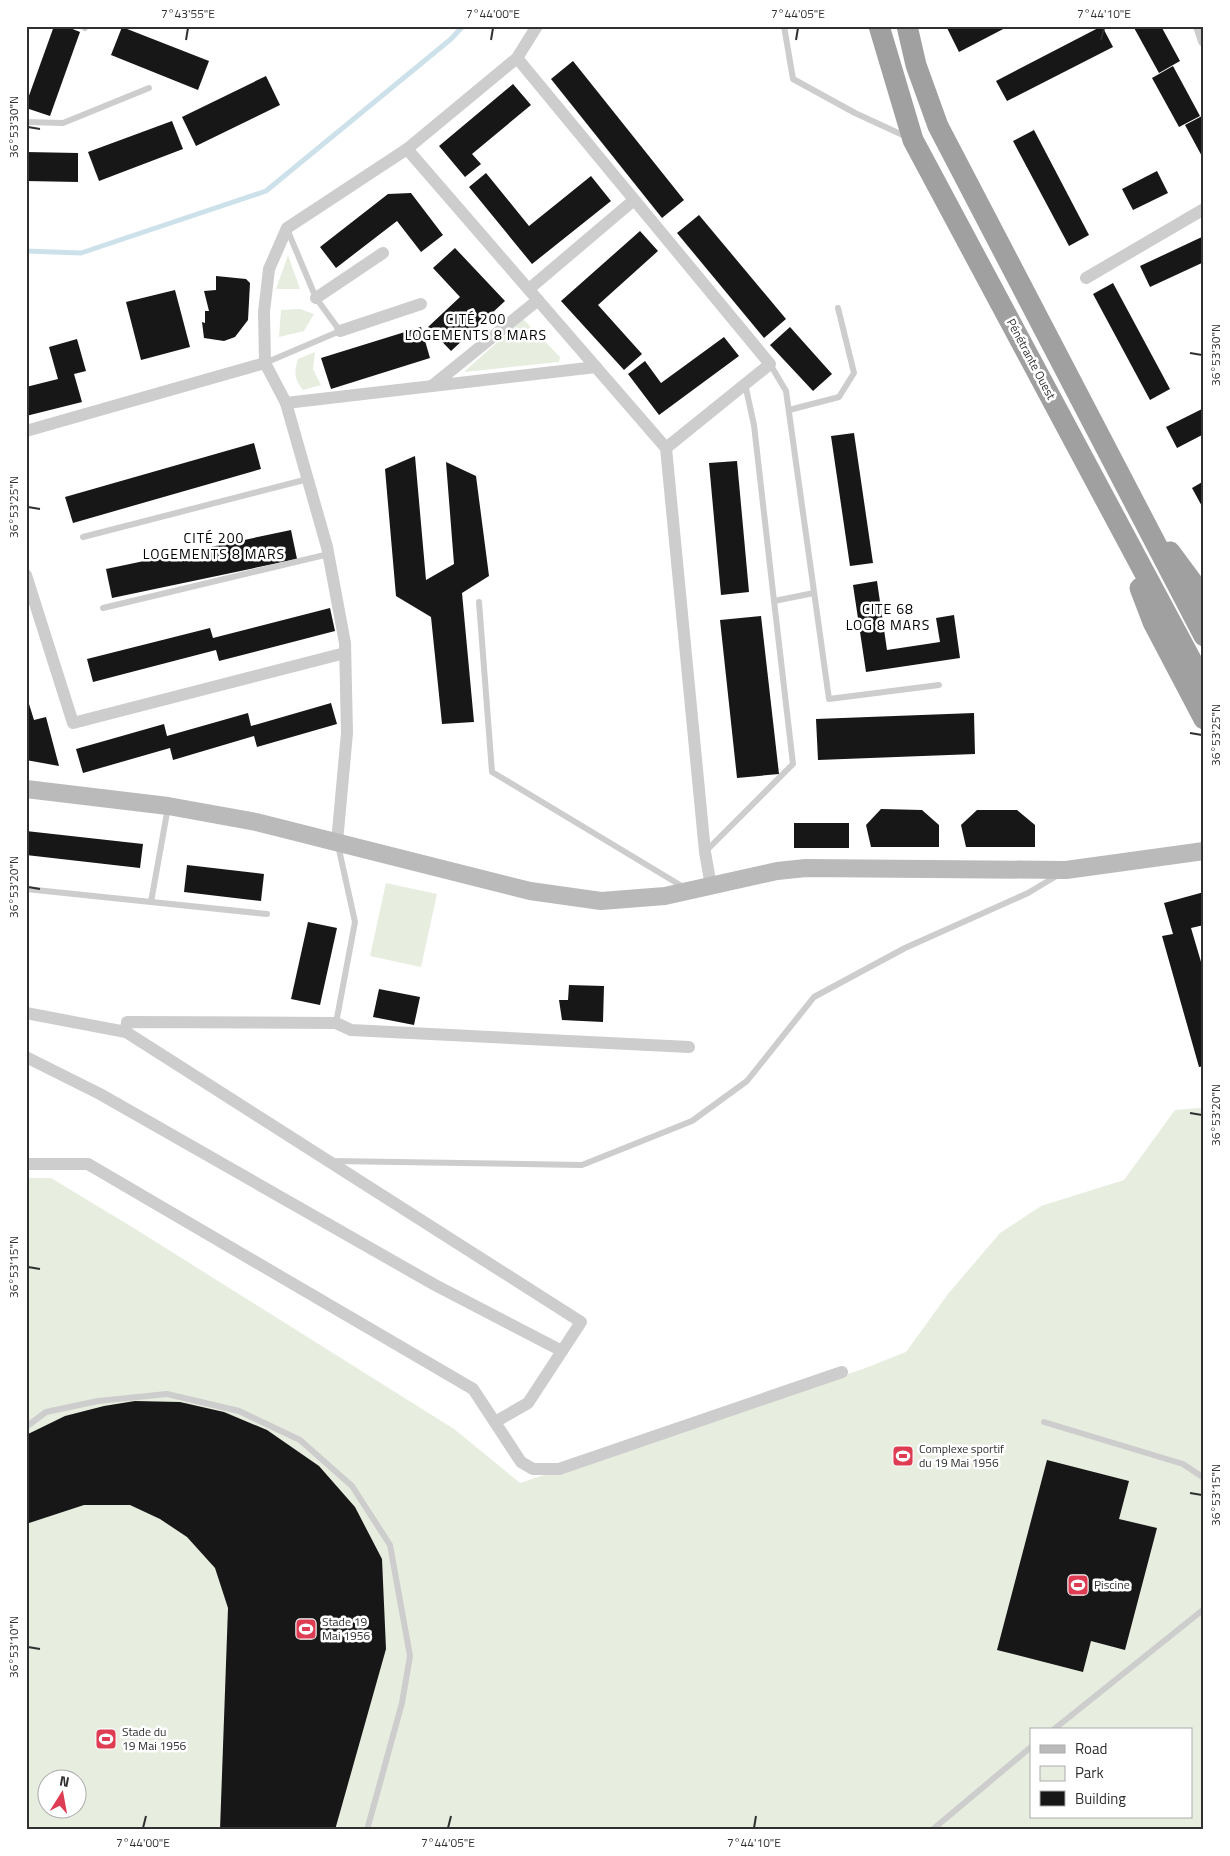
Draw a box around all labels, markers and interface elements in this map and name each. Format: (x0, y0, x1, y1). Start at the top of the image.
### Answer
text: 7°43'55"E (161, 4, 215, 23)
text: 7°44'00"E (466, 4, 520, 23)
text: 7°44'05"E (771, 4, 825, 23)
text: 7°44'10"E (1077, 4, 1131, 23)
text: 36°53'30"N (4, 96, 23, 158)
district label: CITÉ 200 LOGEMENTS 8 MARS (405, 308, 547, 345)
street label: Pénétrante Ouest (1002, 315, 1061, 403)
text: 36°53'30"N (1206, 324, 1225, 386)
text: 36°53'25"N (4, 476, 23, 538)
district label: CITÉ 200 LOGEMENTS 8 MARS (143, 527, 285, 564)
district label: CITE 68 LOG 8 MARS (846, 598, 930, 635)
text: 36°53'25"N (1206, 704, 1225, 766)
text: 36°53'20"N (4, 856, 23, 918)
text: 36°53'20"N (1206, 1084, 1225, 1146)
text: 36°53'15"N (4, 1236, 23, 1298)
place label: Complexe sportif du 19 Mai 1956 (919, 1439, 1004, 1472)
sports icon: Complexe sportif du 19 Mai 1956 (891, 1444, 915, 1468)
text: 36°53'15"N (1206, 1464, 1225, 1526)
sports icon: Piscine (1066, 1573, 1090, 1597)
place label: Piscine (1094, 1575, 1130, 1594)
place label: Stade 19 Mai 1956 (322, 1612, 371, 1645)
text: 36°53'10"N (4, 1616, 23, 1678)
sports icon: Stade 19 Mai 1956 (294, 1617, 318, 1641)
place label: Stade du 19 Mai 1956 (122, 1722, 187, 1755)
sports icon: Stade du 19 Mai 1956 (94, 1727, 118, 1751)
legend (1030, 1728, 1192, 1818)
text: Road (1075, 1737, 1107, 1760)
text: Park (1075, 1761, 1104, 1784)
north arrow (38, 1768, 88, 1818)
text: N (58, 1770, 71, 1792)
text: Building (1075, 1787, 1126, 1810)
text: 7°44'00"E (116, 1833, 170, 1852)
text: 7°44'05"E (421, 1833, 475, 1852)
text: 7°44'10"E (727, 1833, 781, 1852)

